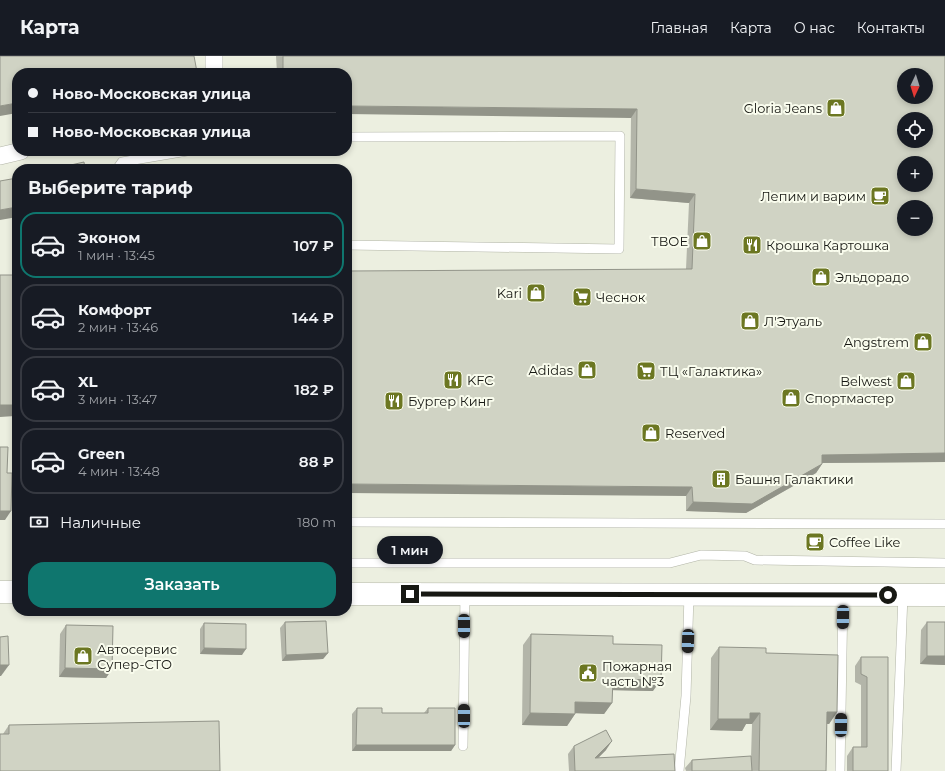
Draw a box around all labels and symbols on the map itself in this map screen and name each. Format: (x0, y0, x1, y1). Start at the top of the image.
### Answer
north arrow (897, 68, 933, 104)
shop icon: Gloria Jeans (825, 97, 847, 119)
place label: Gloria Jeans (744, 100, 822, 116)
cafe icon: Лепим и варим (869, 185, 891, 207)
place label: Лепим и варим (760, 188, 866, 204)
shop icon: ТВОЕ (691, 230, 713, 252)
place label: ТВОЕ (651, 233, 688, 249)
restaurant icon: Крошка Картошка (741, 234, 763, 256)
place label: Крошка Картошка (766, 237, 889, 253)
shop icon: Эльдорадо (810, 266, 832, 288)
place label: Эльдорадо (835, 269, 909, 285)
shop icon: Kari (525, 282, 547, 304)
place label: Kari (497, 285, 522, 301)
supermarket icon: Чеснок (571, 286, 593, 308)
place label: Чеснок (596, 289, 646, 305)
shop icon: Л'Этуаль (739, 310, 761, 332)
place label: Л'Этуаль (764, 313, 822, 329)
shop icon: Angstrem (912, 331, 934, 353)
place label: Angstrem (844, 334, 909, 350)
shop icon: Adidas (576, 359, 598, 381)
supermarket icon: ТЦ «Галактика» (635, 360, 657, 382)
place label: Adidas (529, 362, 573, 378)
place label: ТЦ «Галактика» (660, 363, 762, 379)
restaurant icon: KFC (442, 369, 464, 391)
shop icon: Belwest (895, 370, 917, 392)
place label: KFC (467, 372, 494, 388)
place label: Belwest (840, 373, 892, 389)
shop icon: Спортмастер (780, 387, 802, 409)
restaurant icon: Бургер Кинг (383, 390, 405, 412)
place label: Спортмастер (805, 390, 894, 406)
place label: Бургер Кинг (408, 393, 493, 409)
shop icon: Reserved (640, 422, 662, 444)
place label: Reserved (665, 425, 725, 441)
building icon: Башня Галактики (710, 468, 732, 490)
place label: Башня Галактики (735, 471, 854, 487)
cafe icon: Coffee Like (804, 531, 826, 553)
place label: Coffee Like (829, 534, 901, 550)
callout: 1 мин (377, 536, 443, 564)
route end (401, 585, 419, 603)
route start (879, 586, 897, 604)
car (837, 605, 849, 629)
car (458, 614, 470, 638)
car (682, 629, 694, 653)
place label: Автосервис Супер-СТО (97, 641, 177, 672)
shop icon: Автосервис Супер-СТО (72, 645, 94, 667)
place label: Пожарная часть №3 (602, 658, 672, 689)
public building icon: Пожарная часть №3 (577, 662, 599, 684)
car (458, 704, 470, 728)
car (835, 713, 847, 737)

